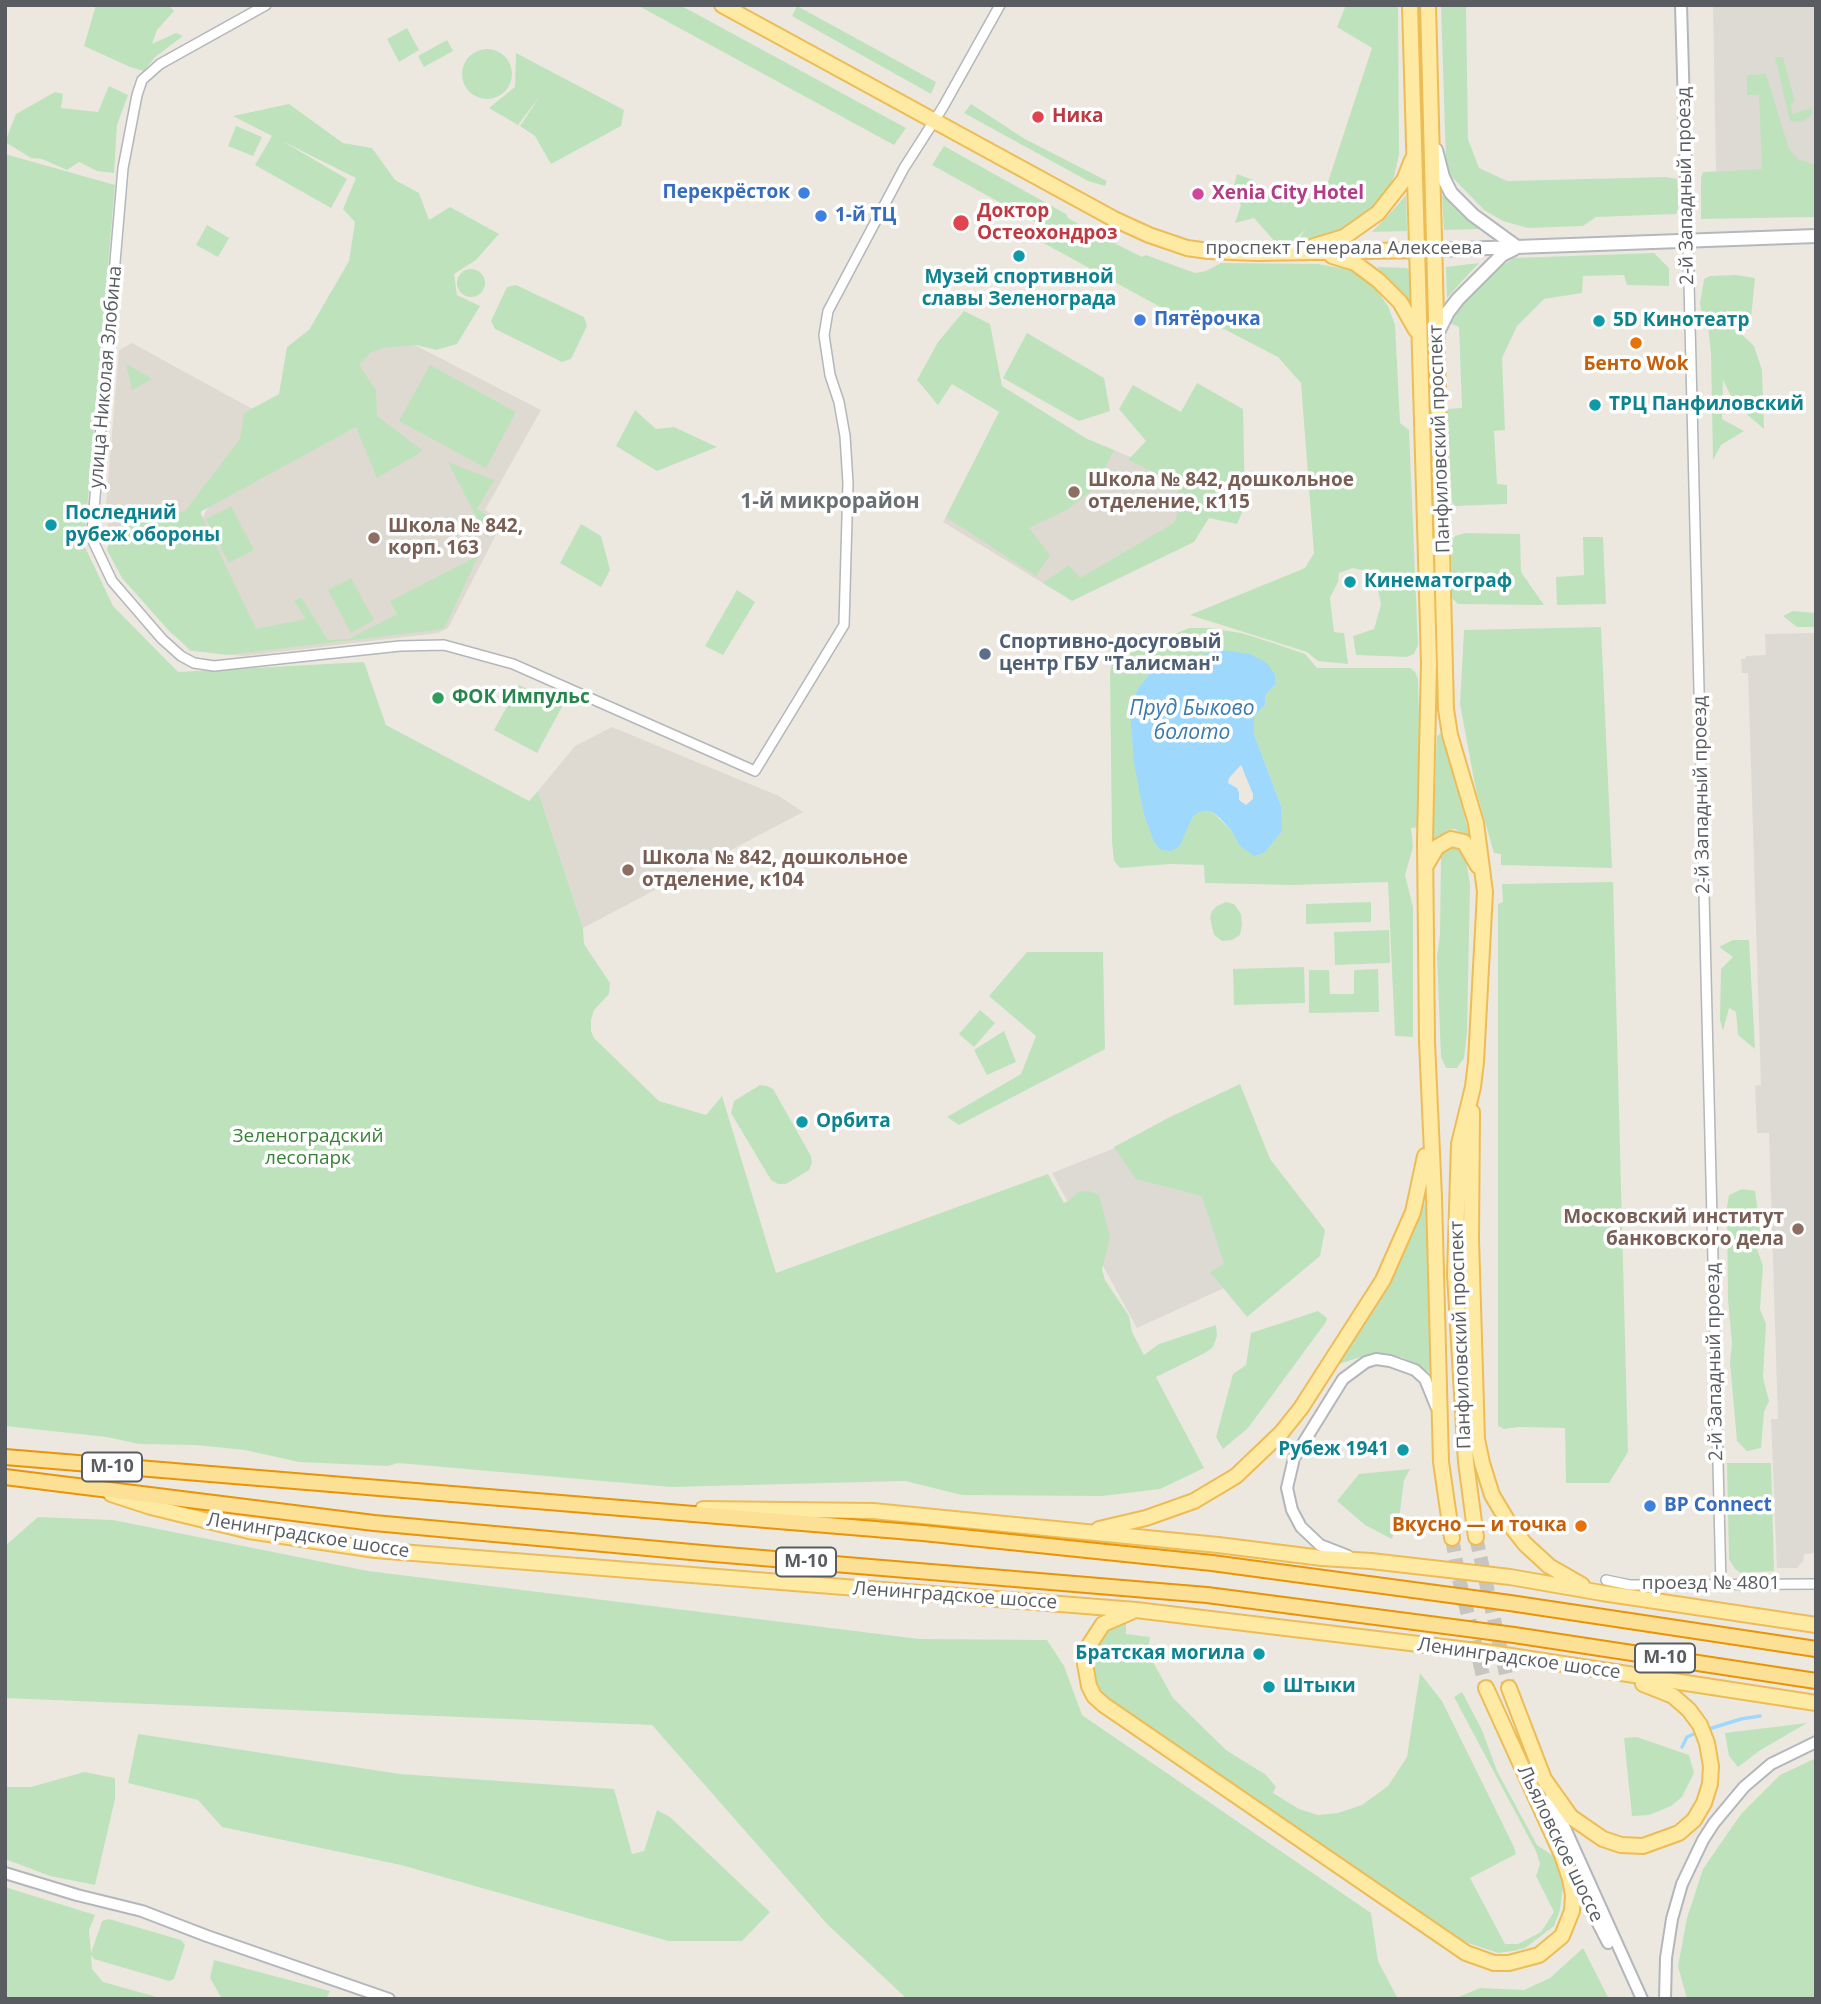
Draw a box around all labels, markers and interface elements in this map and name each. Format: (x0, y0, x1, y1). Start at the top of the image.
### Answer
street label: 2-й Западный проезд (1673, 87, 1699, 285)
place label: Ника (1052, 106, 1103, 128)
marker: Ника (1030, 109, 1046, 125)
place label: Перекрёсток (663, 182, 790, 204)
place label: Xenia City Hotel (1212, 183, 1364, 205)
marker: Перекрёсток (796, 185, 812, 201)
marker: Xenia City Hotel (1190, 186, 1206, 202)
place label: Доктор Остеохондроз (977, 201, 1118, 245)
place label: 1-й ТЦ (835, 205, 896, 227)
marker: 1-й ТЦ (813, 208, 829, 224)
marker: Доктор Остеохондроз (951, 213, 971, 233)
street label: проспект Генерала Алексеева (1205, 238, 1483, 260)
marker: Музей спортивной славы Зеленограда (1011, 248, 1027, 264)
street label: улица Николая Злобина (85, 265, 127, 489)
place label: Музей спортивной славы Зеленограда (922, 267, 1116, 311)
place label: Пятёрочка (1154, 309, 1261, 331)
place label: 5D Кинотеатр (1613, 310, 1749, 332)
marker: Пятёрочка (1132, 312, 1148, 328)
marker: 5D Кинотеатр (1591, 313, 1607, 329)
street label: Панфиловский проспект (1425, 324, 1455, 554)
marker: Бенто Wok (1628, 335, 1644, 351)
place label: Бенто Wok (1583, 354, 1689, 376)
place label: ТРЦ Панфиловский (1609, 394, 1804, 416)
marker: ТРЦ Панфиловский (1587, 397, 1603, 413)
place label: Школа № 842, дошкольное отделение, к115 (1088, 470, 1354, 514)
marker: Школа № 842, дошкольное отделение, к115 (1066, 484, 1082, 500)
district label: 1-й микрорайон (740, 489, 920, 515)
place label: Последний рубеж обороны (65, 503, 220, 547)
place label: Школа № 842, корп. 163 (388, 516, 523, 560)
marker: Последний рубеж обороны (43, 517, 59, 533)
marker: Школа № 842, корп. 163 (366, 530, 382, 546)
place label: Кинематограф (1364, 571, 1512, 593)
marker: Кинематограф (1342, 574, 1358, 590)
place label: Спортивно-досуговый центр ГБУ "Талисман" (999, 632, 1221, 676)
marker: Спортивно-досуговый центр ГБУ "Талисман" (977, 646, 993, 662)
place label: ФОК Импульс (452, 687, 590, 709)
marker: ФОК Импульс (430, 690, 446, 706)
water label: Пруд Быково болото (1129, 696, 1255, 746)
street label: 2-й Западный проезд (1689, 696, 1715, 894)
place label: Школа № 842, дошкольное отделение, к104 (642, 848, 908, 892)
marker: Школа № 842, дошкольное отделение, к104 (620, 862, 636, 878)
place label: Орбита (816, 1111, 891, 1133)
marker: Орбита (794, 1114, 810, 1130)
park label: Зеленоградский лесопарк (232, 1126, 384, 1170)
place label: Московский институт банковского дела (1563, 1207, 1784, 1251)
street label: Панфиловский проспект (1446, 1220, 1476, 1450)
marker: Московский институт банковского дела (1790, 1221, 1806, 1237)
street label: 2-й Западный проезд (1702, 1263, 1728, 1461)
place label: Рубеж 1941 (1278, 1439, 1389, 1461)
marker: Рубеж 1941 (1395, 1442, 1411, 1458)
road number: М-10 (82, 1452, 142, 1482)
place label: ВР Connect (1664, 1495, 1772, 1517)
marker: ВР Connect (1642, 1498, 1658, 1514)
street label: Ленинградское шоссе (205, 1509, 411, 1563)
place label: Вкусно — и точка (1392, 1515, 1567, 1537)
marker: Вкусно — и точка (1573, 1518, 1589, 1534)
road number: М-10 (776, 1548, 836, 1576)
street label: проезд № 4801 (1642, 1573, 1780, 1595)
street label: Ленинградское шоссе (852, 1577, 1058, 1615)
street label: Ленинградское шоссе (1416, 1633, 1622, 1685)
place label: Братская могила (1075, 1643, 1245, 1665)
road number: М-10 (1635, 1644, 1695, 1672)
marker: Братская могила (1251, 1646, 1267, 1662)
place label: Штыки (1283, 1676, 1356, 1698)
marker: Штыки (1261, 1679, 1277, 1695)
street label: Льяловское шоссе (1512, 1762, 1608, 1926)

